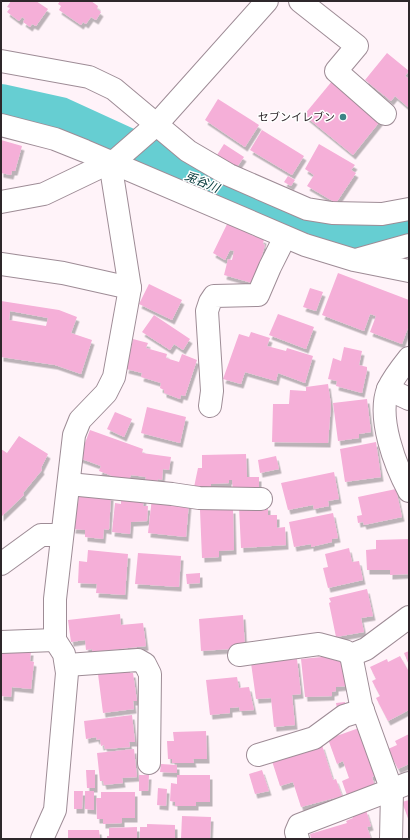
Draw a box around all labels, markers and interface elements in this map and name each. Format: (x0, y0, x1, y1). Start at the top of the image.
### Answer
place label: セブンイレブン (258, 111, 335, 123)
marker: セブンイレブン (338, 112, 348, 122)
water label: 兎谷川 (183, 169, 223, 196)

